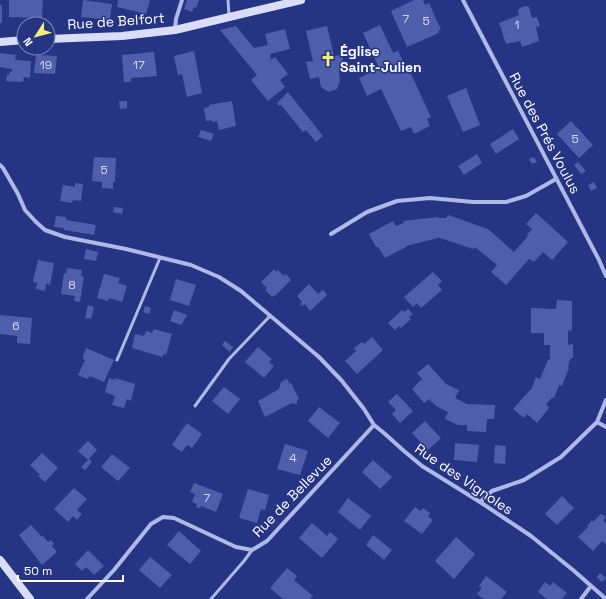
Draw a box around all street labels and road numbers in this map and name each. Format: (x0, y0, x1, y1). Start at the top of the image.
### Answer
street label: Rue de Belfort (67, 9, 165, 33)
street label: Rue des Prés Voulus (505, 69, 585, 197)
street label: Rue des Vignoles (411, 439, 517, 519)
street label: Rue de Bellevue (248, 451, 336, 541)

